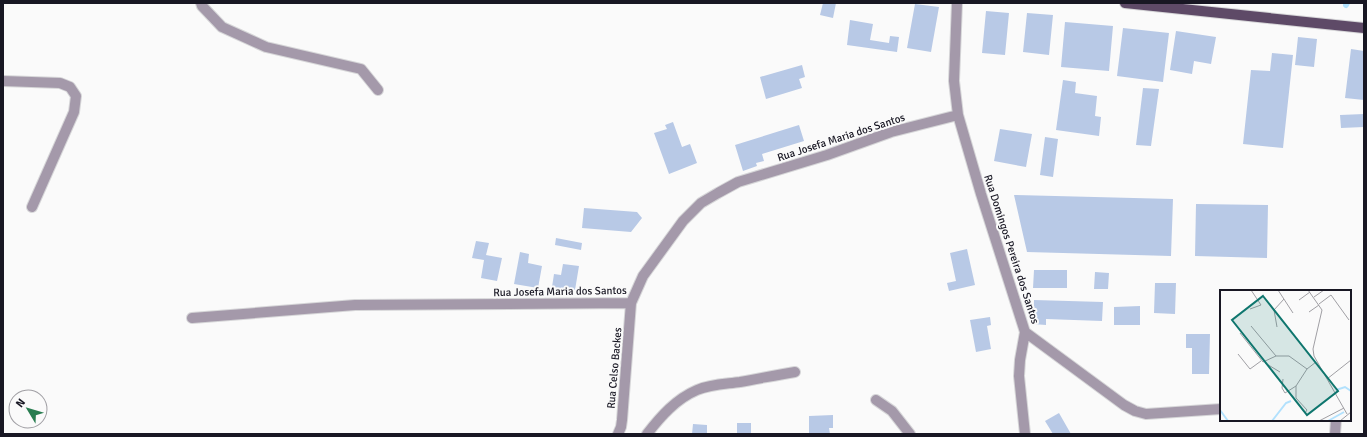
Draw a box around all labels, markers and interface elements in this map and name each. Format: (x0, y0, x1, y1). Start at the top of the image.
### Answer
street label: Rua Josefa Maria dos Santos (776, 111, 907, 164)
street label: Rua Domingos Pereira dos Santos (981, 173, 1042, 326)
street label: Rua Josefa Maria dos Santos (493, 284, 627, 299)
inset map (1220, 290, 1351, 421)
street label: Rua Celso Backes (604, 327, 625, 409)
north arrow (8, 389, 48, 429)
text: N (13, 396, 28, 410)

